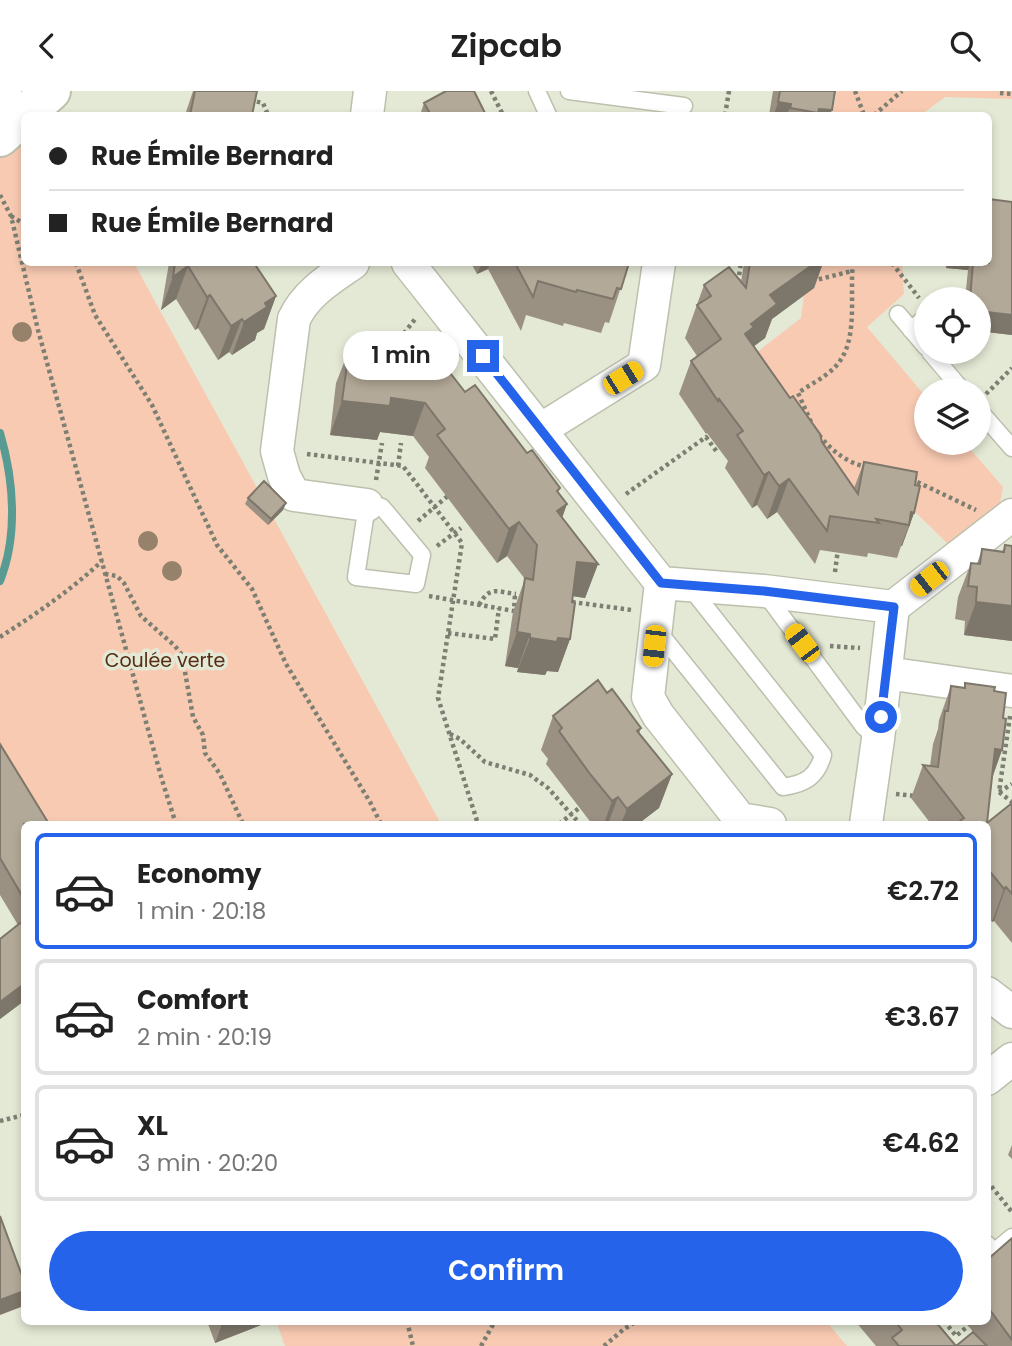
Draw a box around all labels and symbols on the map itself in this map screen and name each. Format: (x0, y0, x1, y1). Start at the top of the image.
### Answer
callout: 1 min (343, 331, 458, 381)
route end (467, 340, 499, 372)
car (600, 358, 647, 398)
car (906, 558, 953, 600)
car (781, 620, 824, 666)
car (642, 624, 667, 668)
park label: Coulée verte (105, 647, 225, 674)
route start (865, 701, 897, 733)

